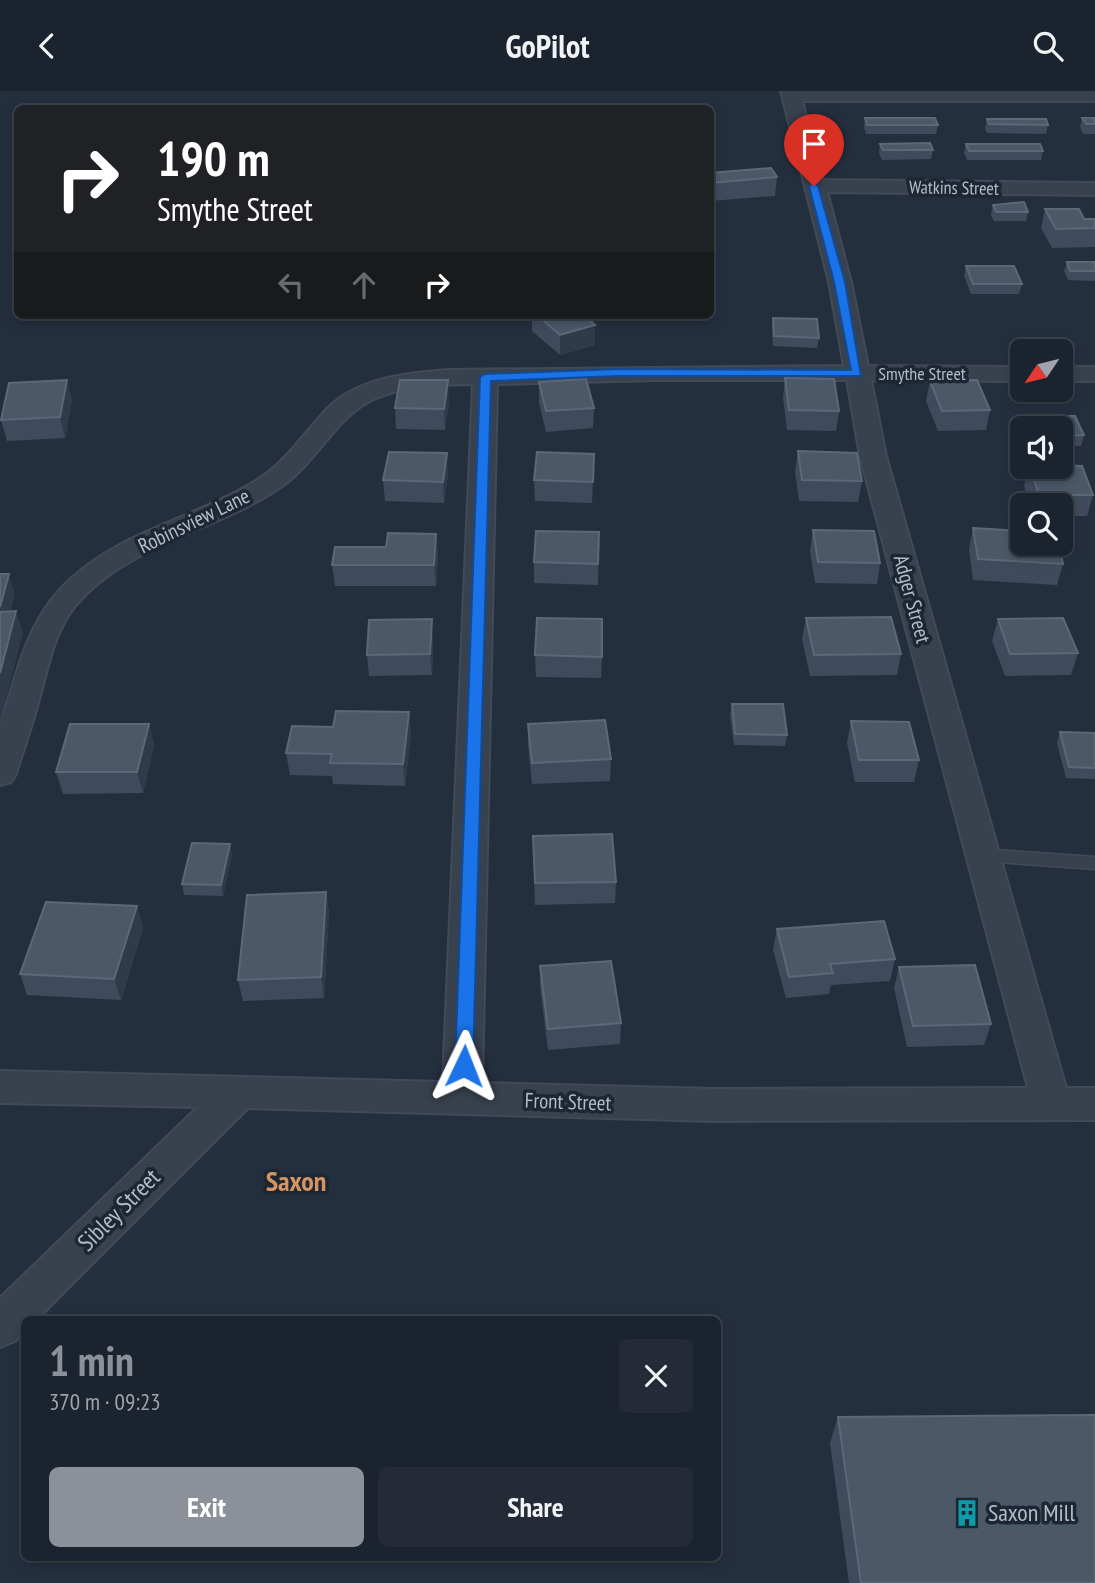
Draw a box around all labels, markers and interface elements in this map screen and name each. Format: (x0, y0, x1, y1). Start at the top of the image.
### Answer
text: GoPilot (505, 25, 590, 67)
icon: back (28, 27, 66, 65)
icon: search (1029, 27, 1067, 65)
pin (784, 114, 844, 186)
icon: arrive (795, 125, 833, 163)
text: 190 m (157, 126, 270, 190)
icon: right (42, 133, 133, 224)
street label: Watkins Street (909, 175, 999, 200)
text: Smythe Street (157, 188, 313, 230)
icon: left (272, 266, 310, 304)
icon: ahead (345, 266, 383, 304)
icon: right (418, 266, 456, 304)
north arrow (1010, 339, 1073, 403)
map controls (1010, 339, 1073, 556)
street label: Smythe Street (878, 362, 966, 385)
button: sound (1010, 416, 1073, 479)
street label: Robinsview Lane (134, 482, 254, 559)
button: search (1010, 493, 1073, 556)
street label: Adger Street (888, 552, 937, 646)
position arrow (427, 1029, 501, 1103)
street label: Front Street (524, 1087, 612, 1117)
street label: Sibley Street (71, 1162, 167, 1257)
district label: Saxon (266, 1162, 326, 1199)
text: 1 min (49, 1333, 134, 1388)
button: close (619, 1339, 693, 1413)
text: 370 m · 09:23 (49, 1387, 161, 1416)
button: Exit (49, 1467, 364, 1547)
button: Share (378, 1467, 693, 1547)
place label: Saxon Mill (988, 1497, 1075, 1528)
building icon: Saxon Mill (952, 1498, 982, 1528)

